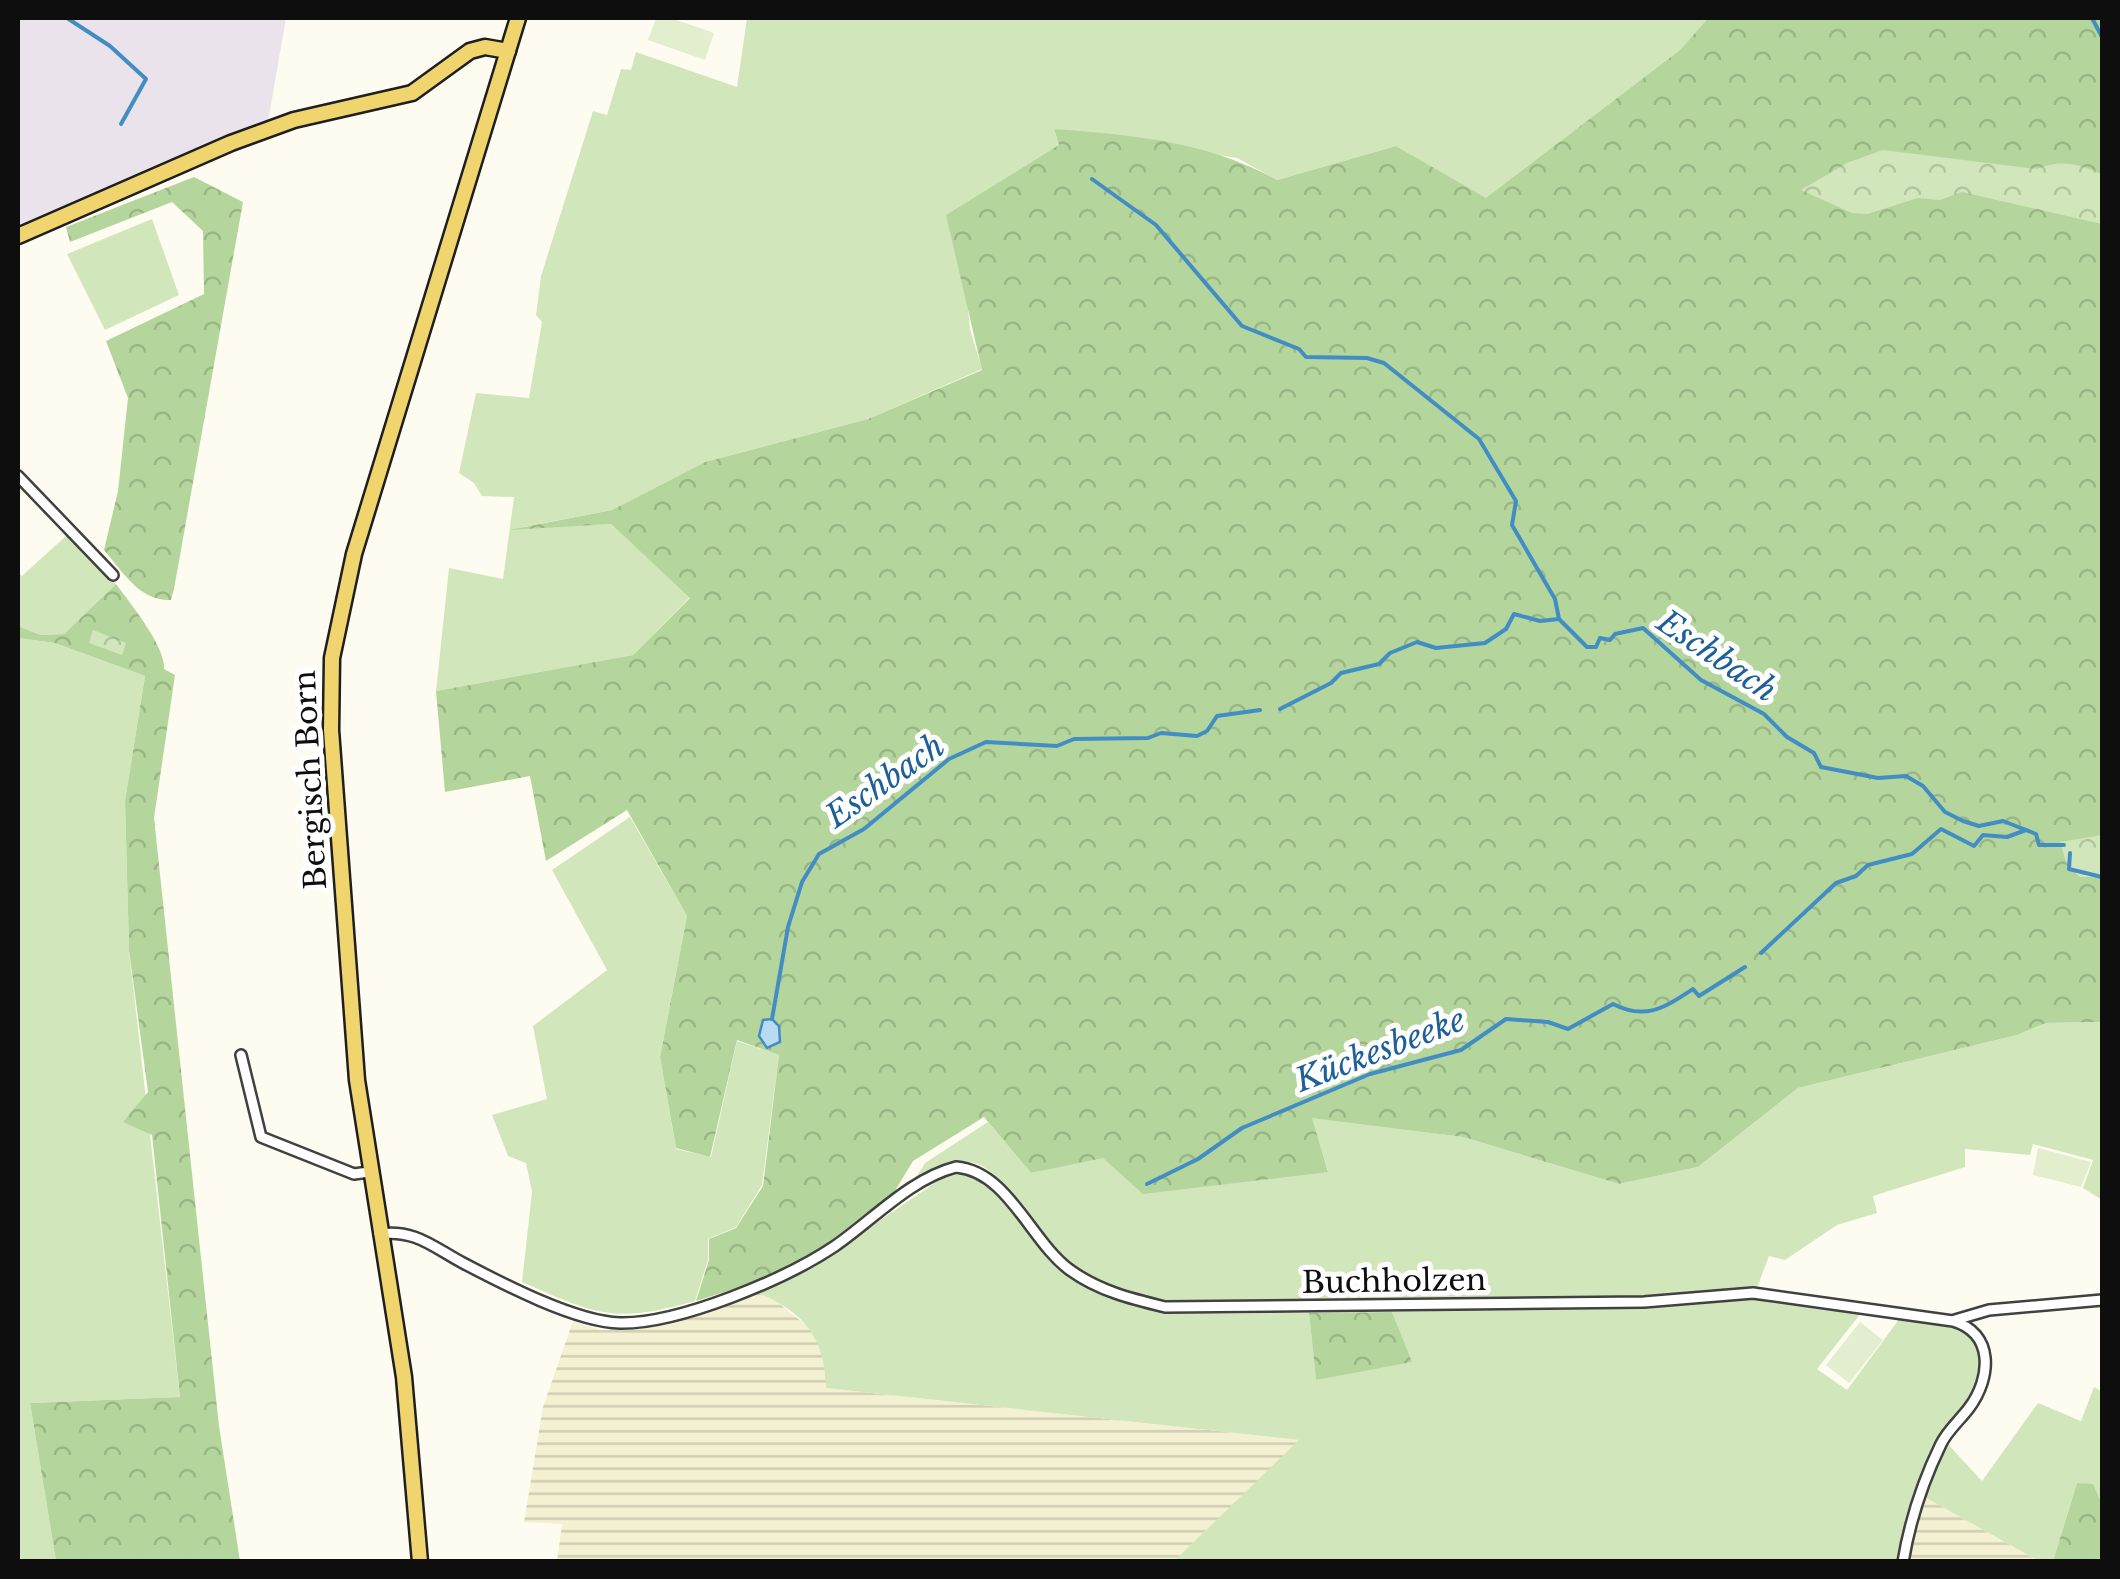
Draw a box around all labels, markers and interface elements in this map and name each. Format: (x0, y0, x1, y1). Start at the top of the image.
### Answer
water label: Eschbach (1649, 601, 1785, 711)
street label: Bergisch Born (286, 670, 334, 890)
water label: Eschbach (817, 726, 952, 837)
water label: Kückesbeeke (1288, 999, 1471, 1101)
street label: Buchholzen (1302, 1261, 1486, 1301)

